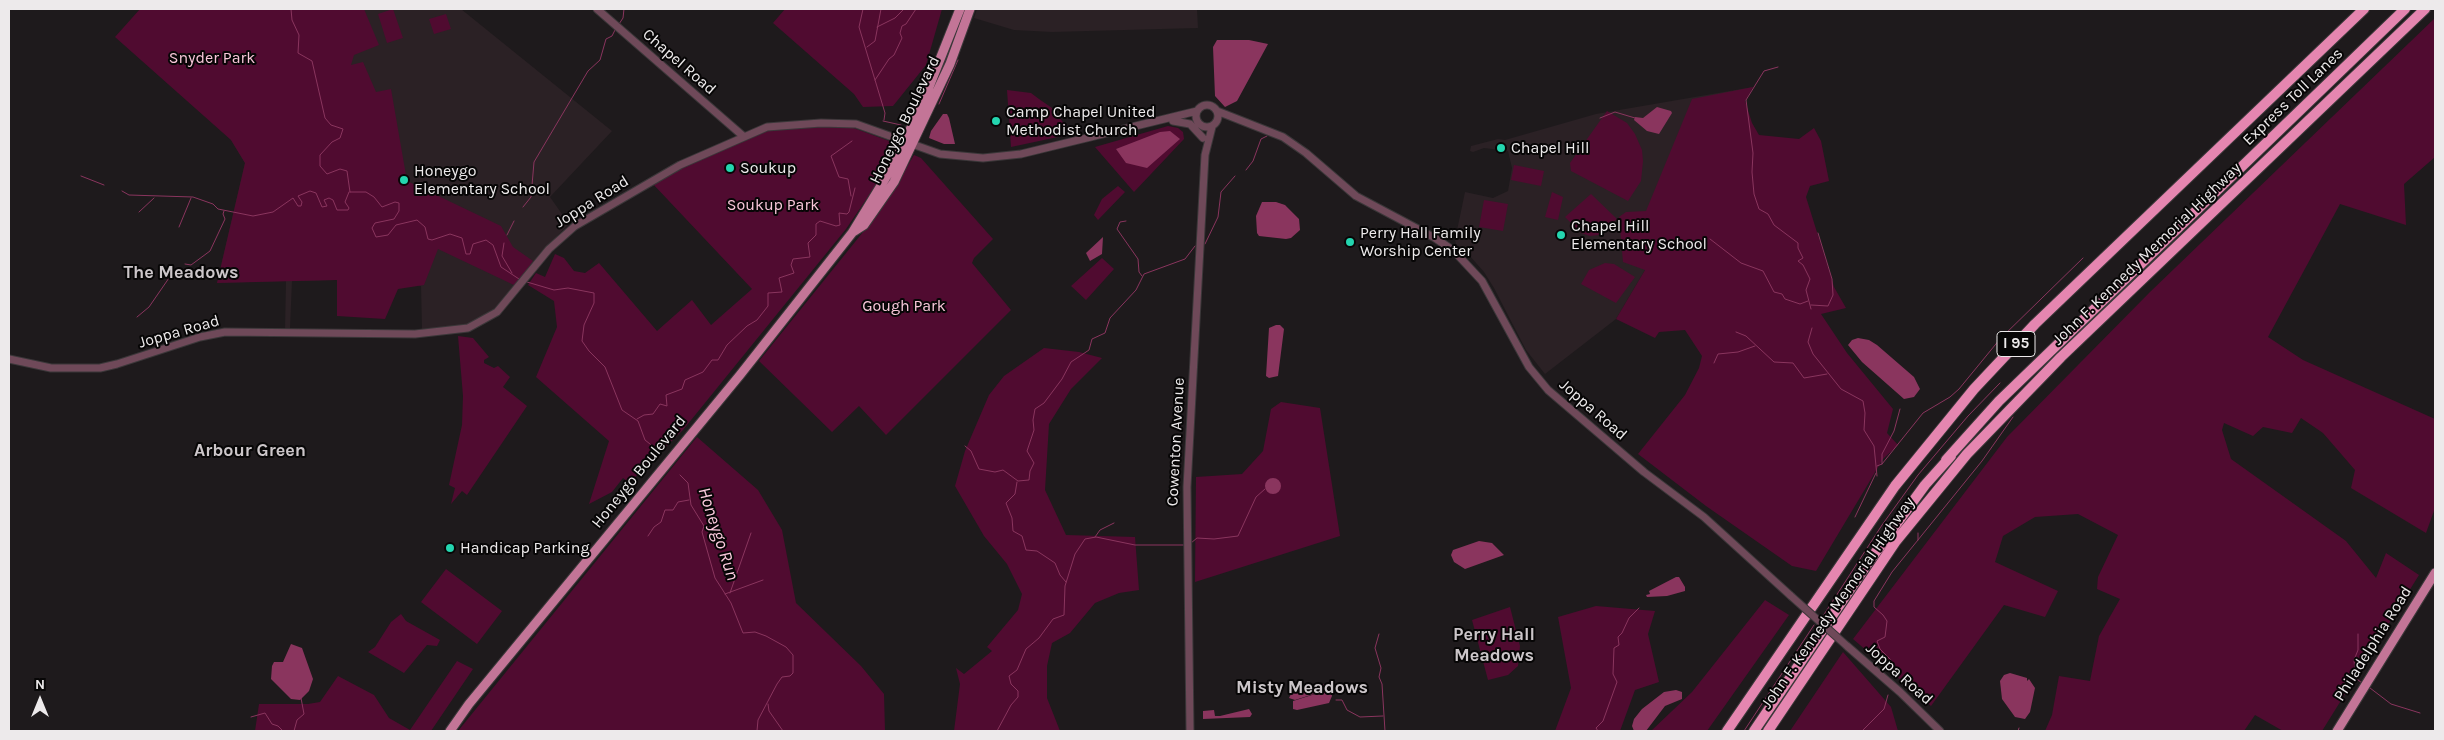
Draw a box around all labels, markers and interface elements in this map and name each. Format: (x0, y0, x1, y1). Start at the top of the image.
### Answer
street label: Chapel Road (638, 25, 720, 99)
street label: Express Toll Lanes (2239, 44, 2347, 150)
park label: Snyder Park (169, 48, 255, 68)
street label: Honeygo Boulevard (866, 53, 944, 187)
place label: Camp Chapel United Methodist Church (1006, 102, 1155, 140)
marker: Camp Chapel United Methodist Church (990, 115, 1002, 127)
place label: Chapel Hill (1511, 138, 1590, 158)
marker: Chapel Hill (1495, 142, 1507, 154)
place label: Soukup (740, 158, 796, 178)
street label: John F. Kennedy Memorial Highway (2049, 159, 2245, 349)
place label: Honeygo Elementary School (414, 161, 550, 199)
marker: Soukup (724, 162, 736, 174)
street label: Joppa Road (552, 172, 632, 232)
marker: Honeygo Elementary School (398, 174, 410, 186)
park label: Soukup Park (727, 195, 819, 215)
place label: Chapel Hill Elementary School (1571, 216, 1707, 254)
place label: Perry Hall Family Worship Center (1360, 223, 1481, 261)
marker: Chapel Hill Elementary School (1555, 229, 1567, 241)
marker: Perry Hall Family Worship Center (1344, 236, 1356, 248)
district label: The Meadows (123, 262, 239, 284)
park label: Gough Park (862, 296, 946, 316)
street label: Joppa Road (136, 311, 222, 353)
road number: I 95 (1997, 332, 2035, 356)
street label: Joppa Road (1555, 375, 1631, 445)
street label: Cowenton Avenue (1163, 377, 1189, 507)
street label: Honeygo Boulevard (588, 412, 690, 532)
district label: Arbour Green (194, 440, 306, 462)
water label: Honeygo Run (693, 485, 743, 583)
street label: John F. Kennedy Memorial Highway (1757, 493, 1919, 713)
place label: Handicap Parking (460, 538, 590, 558)
marker: Handicap Parking (444, 542, 456, 554)
street label: Philadelphia Road (2330, 583, 2416, 705)
district label: Perry Hall Meadows (1453, 624, 1535, 666)
street label: Joppa Road (1862, 639, 1936, 709)
north arrow (15, 675, 65, 725)
text: N (35, 676, 45, 693)
district label: Misty Meadows (1236, 677, 1368, 699)

